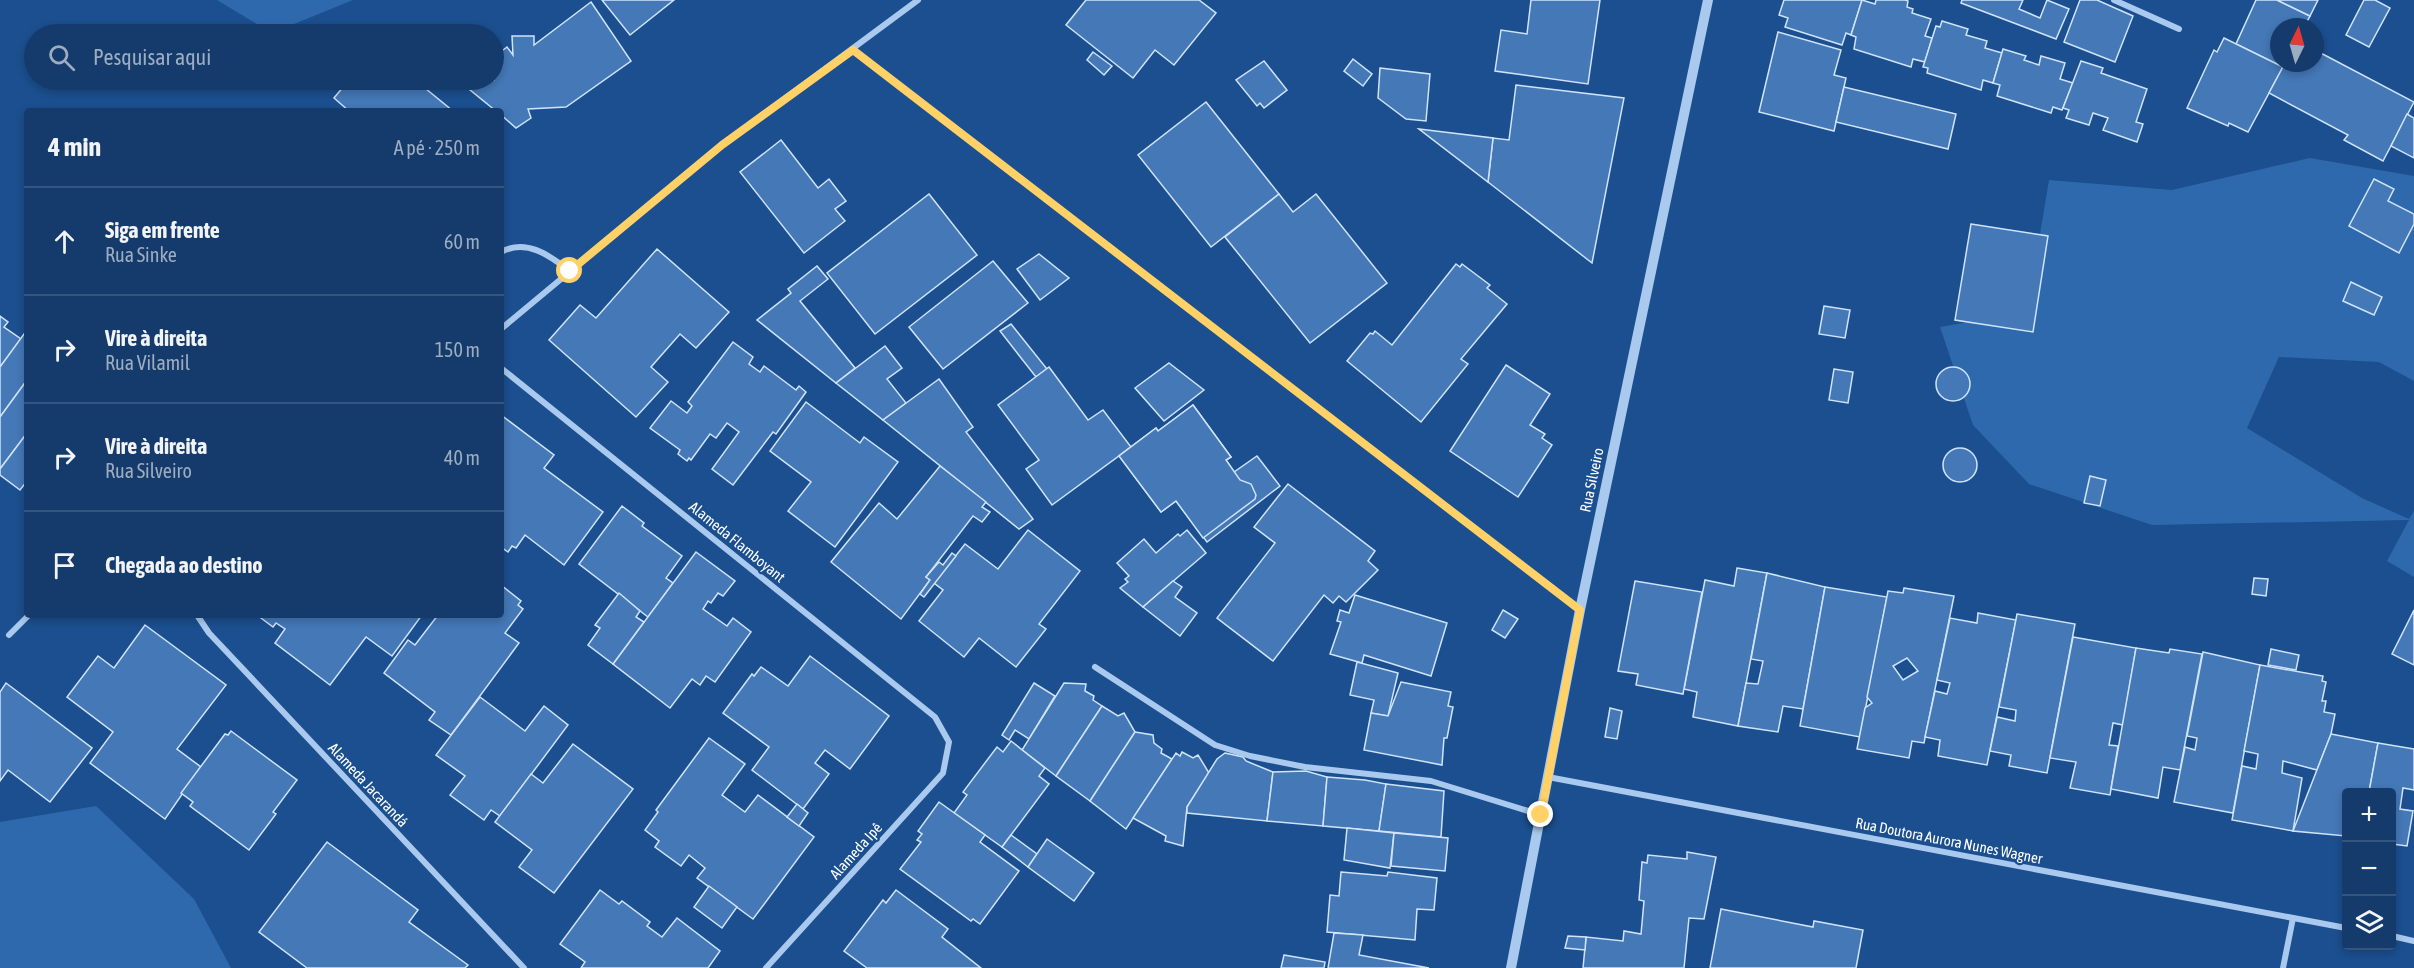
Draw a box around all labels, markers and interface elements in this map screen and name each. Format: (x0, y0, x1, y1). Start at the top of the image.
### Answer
north arrow (2270, 18, 2324, 72)
search box (24, 24, 504, 90)
icon: search (45, 41, 78, 74)
text: Pesquisar aqui (93, 44, 211, 70)
text: 4 min (48, 132, 101, 162)
text: A pé · 250 m (394, 136, 480, 159)
text: Siga em frente (105, 217, 220, 243)
icon: ahead (48, 225, 81, 258)
text: 60 m (444, 230, 480, 253)
text: Rua Sinke (105, 243, 177, 266)
route start (556, 257, 582, 283)
text: Vire à direita (105, 325, 207, 351)
icon: right (48, 333, 81, 366)
text: 150 m (435, 338, 480, 361)
text: Rua Vilamil (105, 351, 190, 374)
text: Vire à direita (105, 433, 207, 459)
icon: right (48, 441, 81, 474)
text: 40 m (444, 446, 480, 469)
street label: Rua Silveiro (1576, 446, 1607, 514)
text: Rua Silveiro (105, 459, 192, 482)
street label: Alameda Flamboyant (686, 498, 789, 585)
icon: arrive (48, 549, 81, 582)
text: Chegada ao destino (105, 552, 263, 578)
street label: Alameda Jacarandá (325, 739, 412, 830)
map controls (2342, 788, 2396, 950)
button: + (2342, 788, 2396, 842)
route end (1527, 801, 1553, 827)
street label: Rua Doutora Aurora Nunes Wagner (1854, 814, 2045, 867)
street label: Alameda Ipê (826, 819, 885, 882)
button: − (2342, 842, 2396, 896)
button: layers (2342, 896, 2396, 950)

